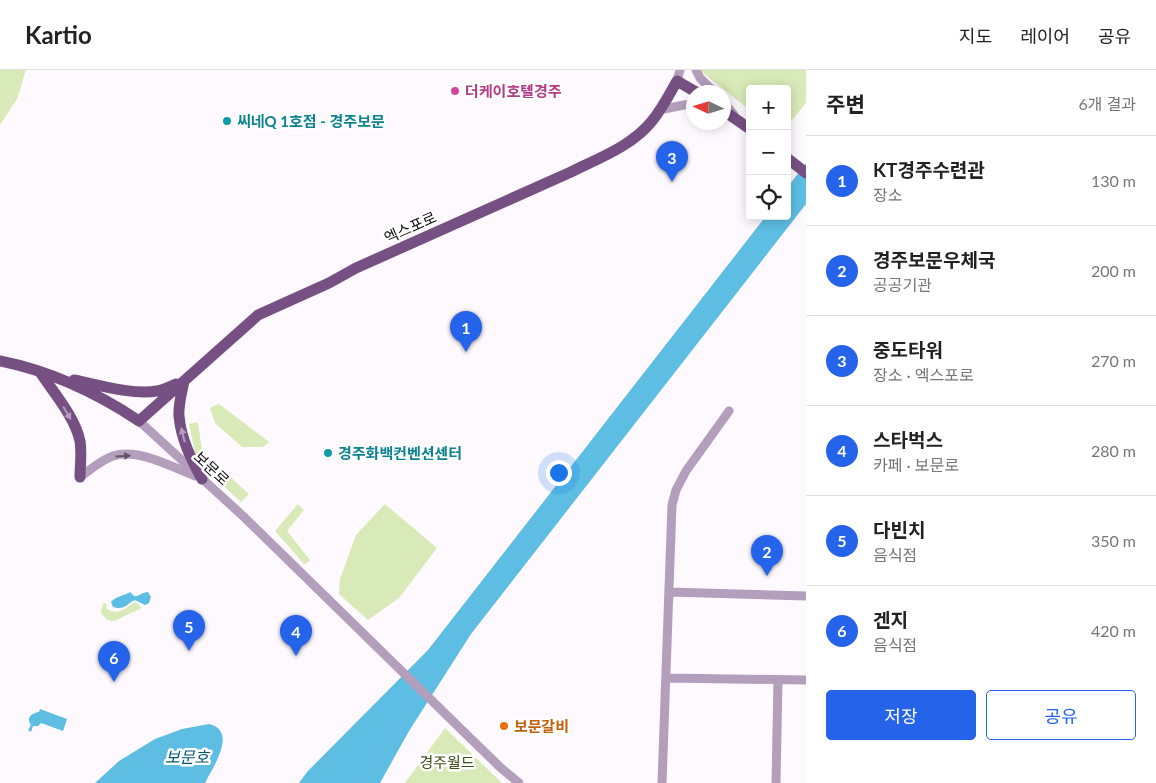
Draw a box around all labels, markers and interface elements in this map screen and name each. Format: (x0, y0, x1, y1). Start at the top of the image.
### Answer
text: Kartio (25, 20, 92, 49)
text: 지도 (959, 25, 992, 47)
text: 레이어 (1020, 25, 1070, 47)
text: 공유 (1098, 25, 1131, 47)
place label: 더케이호텔경주 (465, 82, 562, 100)
marker: 더케이호텔경주 (449, 85, 461, 97)
north arrow (686, 85, 731, 130)
map controls (746, 85, 791, 220)
button: + (746, 85, 791, 130)
text: 주변 (826, 91, 865, 116)
text: 6개 결과 (1078, 94, 1136, 113)
place label: 씨네Q 1호점 - 경주보문 (237, 112, 385, 130)
marker: 씨네Q 1호점 - 경주보문 (221, 115, 233, 127)
button: − (746, 130, 791, 175)
pin: 3 (656, 141, 688, 182)
text: KT경주수련관 (873, 158, 985, 181)
text: 1 (837, 171, 847, 190)
text: 130 m (1091, 171, 1136, 190)
button: locate (746, 175, 791, 220)
text: 장소 (873, 185, 902, 204)
street label: 엑스포로 (381, 208, 439, 246)
text: 경주보문우체국 (873, 248, 995, 271)
text: 2 (837, 261, 847, 280)
text: 200 m (1091, 261, 1136, 280)
text: 공공기관 (873, 275, 932, 294)
pin: 1 (450, 311, 482, 352)
text: 중도타워 (873, 338, 943, 361)
text: 3 (837, 351, 847, 370)
text: 270 m (1091, 351, 1136, 370)
text: 장소 · 엑스포로 (873, 365, 974, 384)
one-way arrow (62, 406, 71, 419)
one-way arrow (179, 427, 187, 442)
text: 스타벅스 (873, 428, 943, 451)
text: 4 (837, 441, 847, 460)
text: 280 m (1091, 441, 1136, 460)
place label: 경주화백컨벤션센터 (338, 444, 462, 462)
street label: 보문로 (191, 447, 233, 489)
marker: 경주화백컨벤션센터 (322, 447, 334, 459)
one-way arrow (115, 451, 131, 459)
text: 카페 · 보문로 (873, 455, 959, 474)
your location (546, 460, 572, 486)
text: 다빈치 (873, 518, 925, 541)
text: 5 (837, 531, 847, 550)
text: 350 m (1091, 531, 1136, 550)
pin: 2 (751, 535, 783, 576)
text: 음식점 (873, 545, 917, 564)
text: 겐지 (873, 608, 908, 631)
pin: 5 (173, 610, 205, 651)
pin: 4 (280, 615, 312, 656)
text: 6 (837, 621, 847, 640)
text: 420 m (1091, 621, 1136, 640)
text: 음식점 (873, 635, 917, 654)
pin: 6 (98, 641, 130, 682)
button: 저장 (826, 690, 976, 740)
button: 공유 (986, 690, 1136, 740)
place label: 보문갈비 (514, 717, 569, 735)
marker: 보문갈비 (498, 720, 510, 732)
water label: 보문호 (165, 747, 210, 766)
park label: 경주월드 (419, 753, 475, 771)

